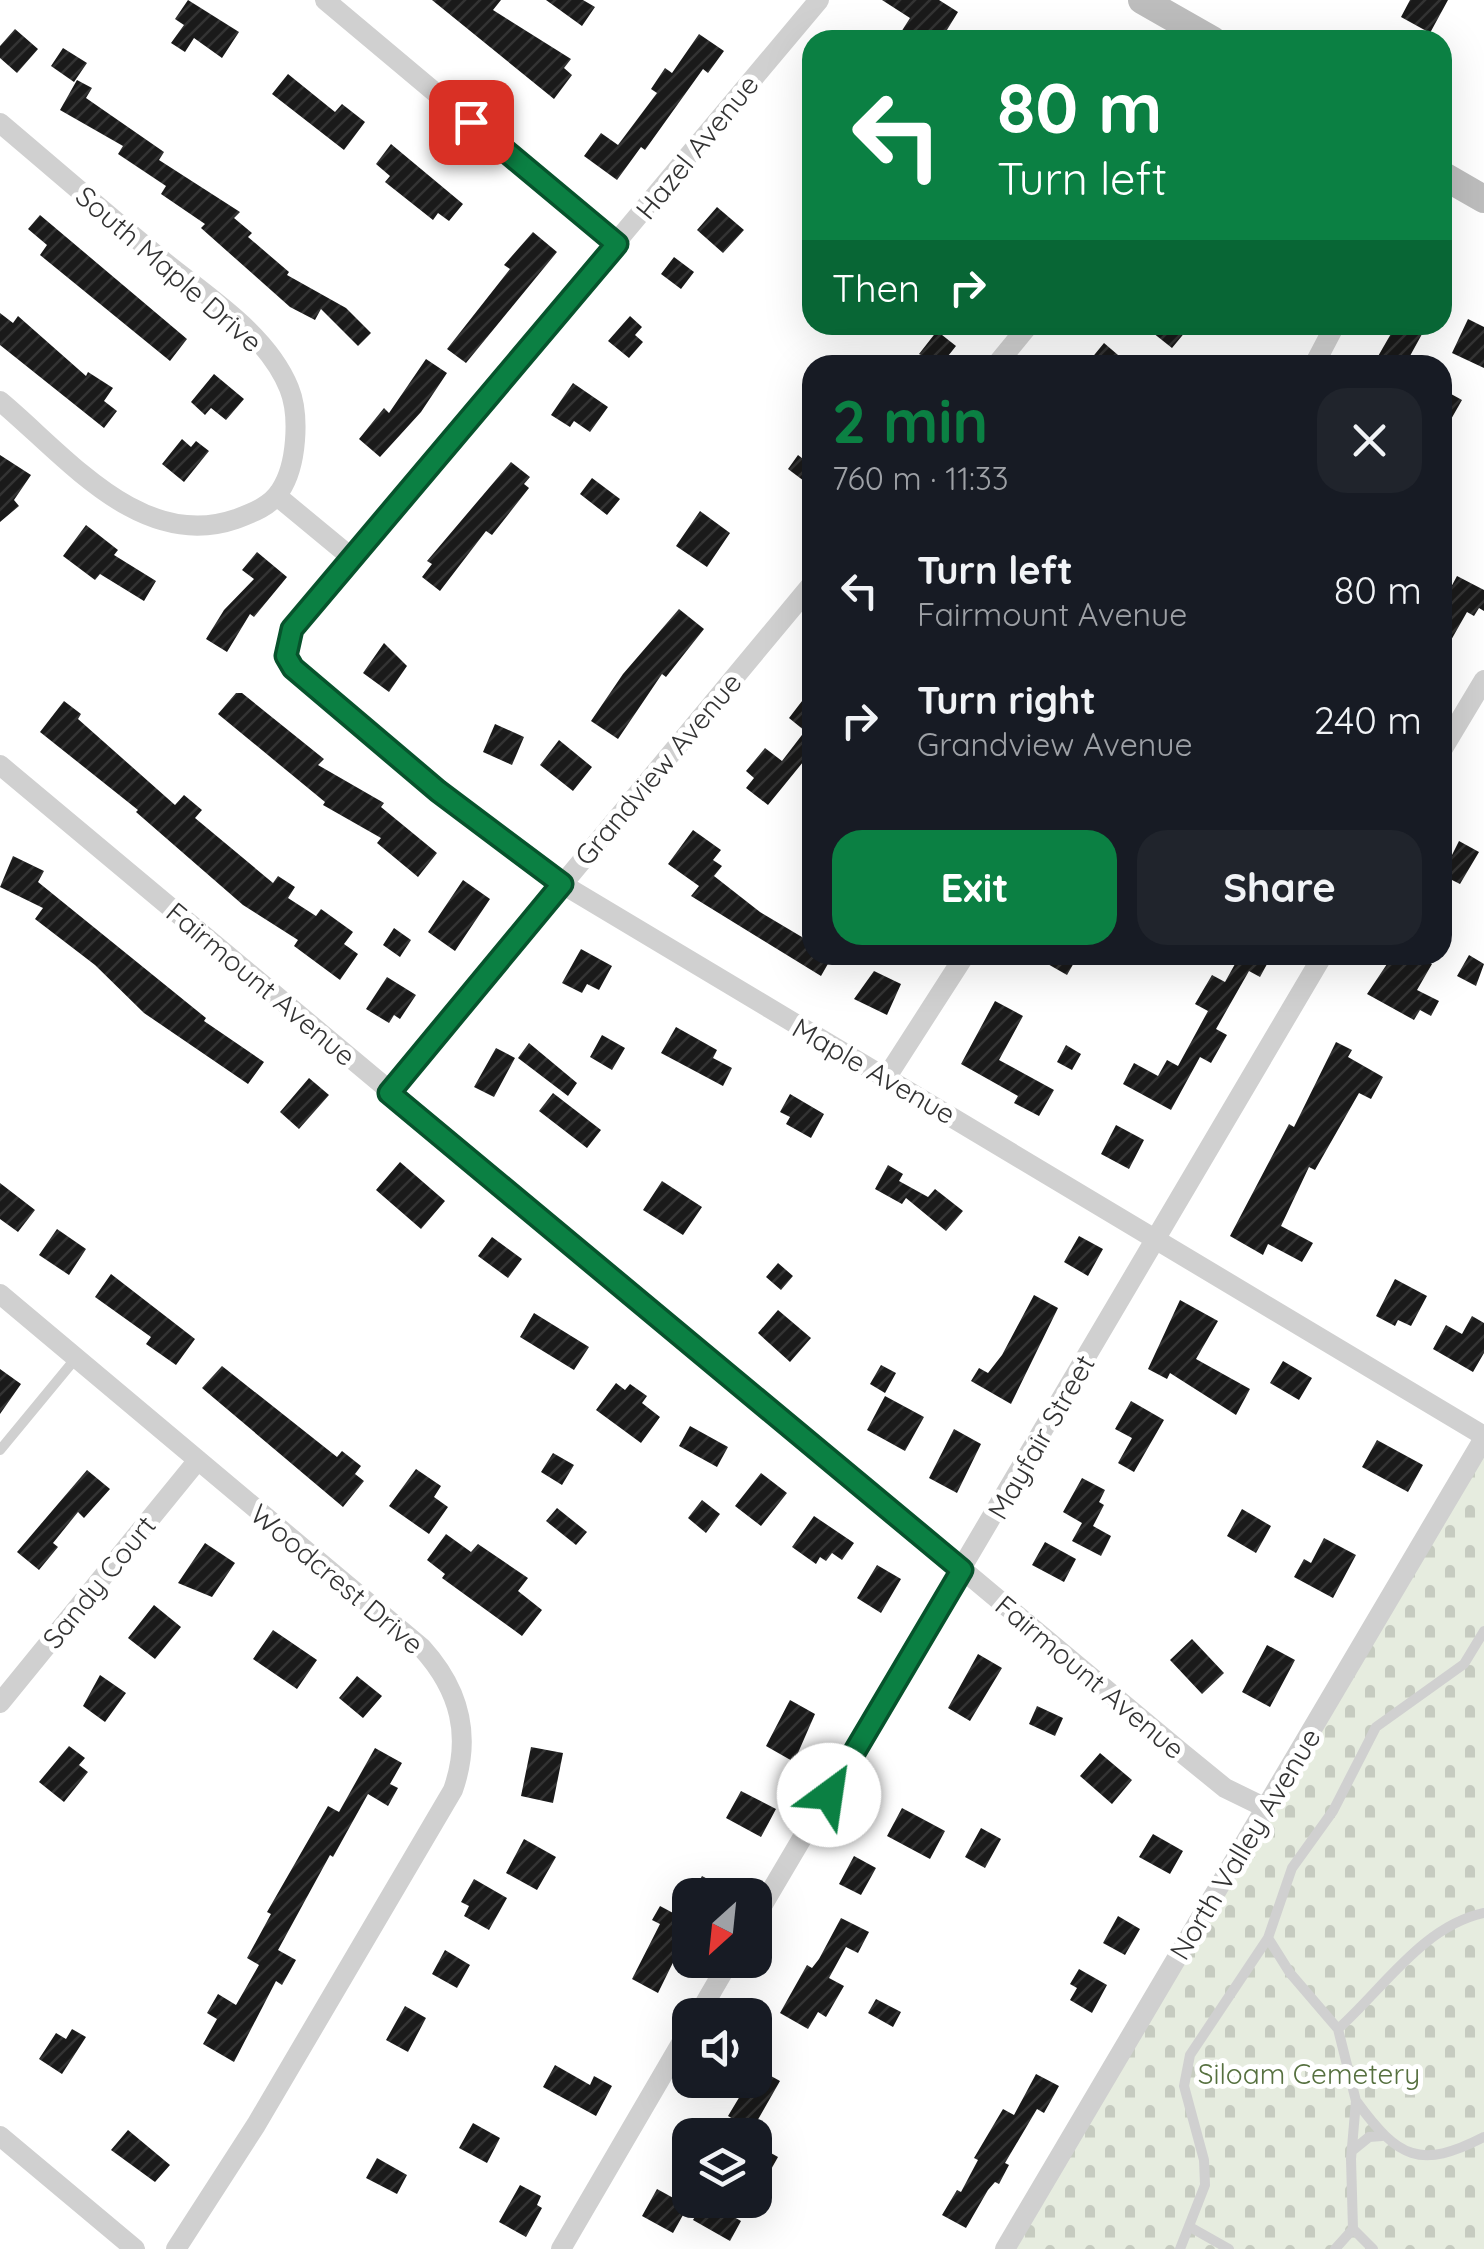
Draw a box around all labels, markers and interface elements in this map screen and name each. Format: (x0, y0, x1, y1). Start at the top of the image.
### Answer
text: 80 m (997, 63, 1162, 151)
street label: Hazel Avenue (628, 67, 766, 226)
icon: left (832, 70, 962, 200)
pin (429, 80, 514, 165)
icon: arrive (444, 95, 499, 150)
text: Turn left (997, 150, 1167, 206)
street label: South Maple Drive (69, 178, 270, 359)
icon: right (940, 260, 995, 315)
text: Then (832, 264, 920, 312)
text: 2 min (832, 383, 988, 458)
button: close (1317, 388, 1422, 493)
text: 760 m · 11:33 (832, 458, 1009, 498)
text: Turn left (917, 546, 1073, 594)
icon: left (832, 563, 887, 618)
text: 80 m (1334, 566, 1422, 614)
text: Fairmount Avenue (917, 594, 1187, 634)
street label: Grandview Avenue (567, 665, 749, 872)
text: Turn right (917, 676, 1096, 724)
icon: right (832, 693, 887, 748)
text: 240 m (1314, 696, 1422, 744)
text: Grandview Avenue (917, 724, 1193, 764)
button: Exit (832, 830, 1117, 945)
button: Share (1137, 830, 1422, 945)
street label: Fairmount Avenue (159, 894, 363, 1073)
street label: Maple Avenue (786, 1010, 962, 1131)
street label: Mayfair Street (979, 1348, 1102, 1525)
street label: Woodcrest Drive (244, 1496, 431, 1661)
street label: Sandy Court (34, 1508, 163, 1655)
street label: Fairmount Avenue (988, 1587, 1192, 1766)
street label: North Valley Avenue (1162, 1722, 1328, 1966)
position arrow (777, 1743, 881, 1847)
north arrow (672, 1878, 772, 1978)
map controls (672, 1878, 772, 2218)
button: sound (672, 1998, 772, 2098)
park label: Siloam Cemetery (1198, 2056, 1420, 2091)
button: layers (672, 2118, 772, 2218)

